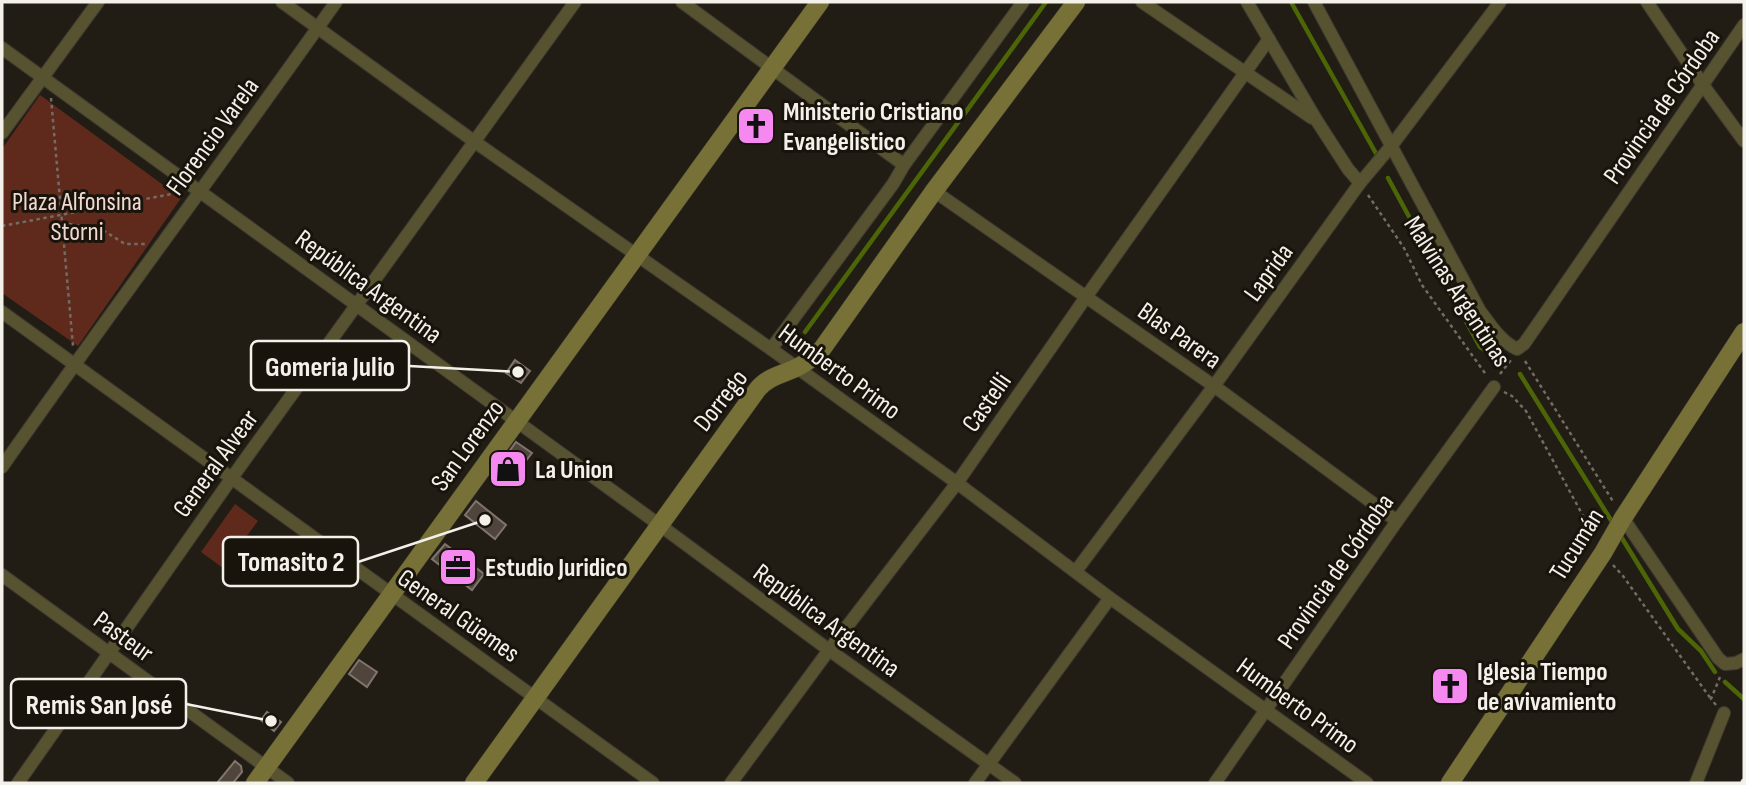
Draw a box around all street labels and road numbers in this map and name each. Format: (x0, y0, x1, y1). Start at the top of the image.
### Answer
street label: Provincia de Córdoba (1597, 23, 1727, 190)
street label: Florencio Varela (160, 72, 266, 202)
street label: Malvinas Argentinas (1397, 211, 1517, 373)
street label: República Argentina (289, 224, 447, 351)
street label: Laprida (1238, 238, 1300, 308)
street label: Blas Parera (1131, 296, 1227, 376)
street label: Humberto Primo (772, 318, 906, 427)
street label: Dorrego (688, 364, 755, 438)
street label: Castelli (956, 367, 1018, 438)
street label: San Lorenzo (425, 394, 512, 497)
street label: General Alvear (167, 404, 266, 524)
street label: Provincia de Córdoba (1271, 488, 1401, 655)
street label: Tucumán (1543, 503, 1611, 586)
street label: República Argentina (747, 558, 905, 685)
street label: General Güemes (391, 563, 525, 670)
street label: Pasteur (87, 605, 160, 670)
street label: Humberto Primo (1230, 652, 1364, 761)

